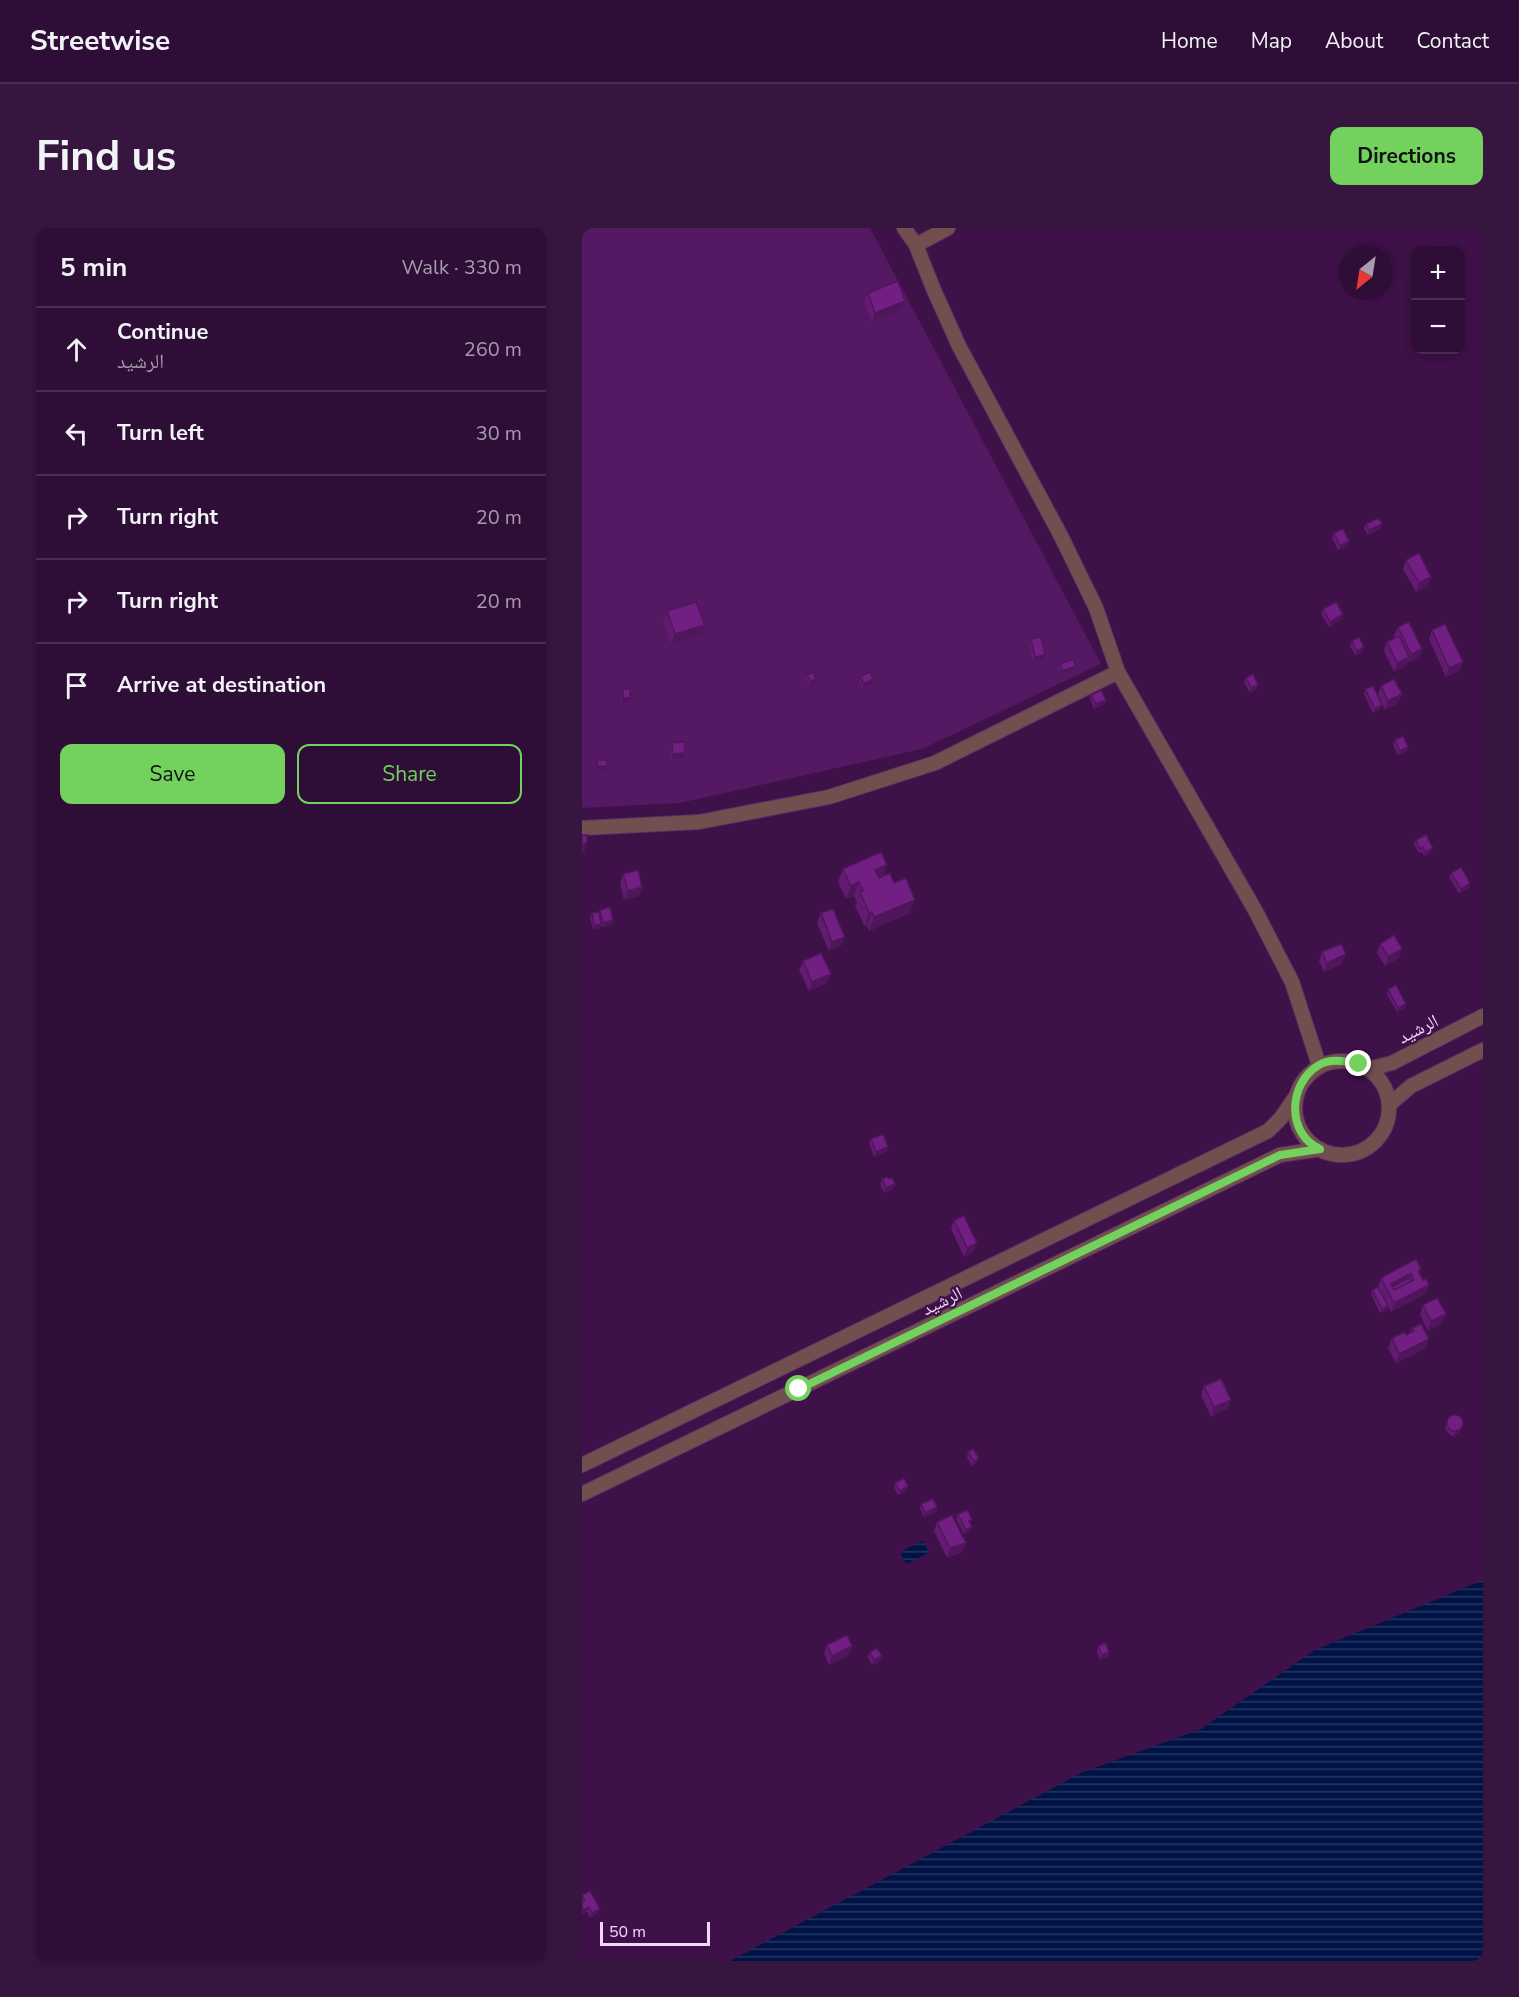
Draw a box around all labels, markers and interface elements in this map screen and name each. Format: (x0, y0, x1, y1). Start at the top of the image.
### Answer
text: Streetwise (30, 22, 170, 60)
text: Home (1161, 27, 1218, 55)
text: Map (1251, 27, 1292, 55)
text: About (1325, 27, 1383, 55)
text: Contact (1416, 27, 1489, 55)
button: Directions (1330, 127, 1483, 185)
text: Find us (36, 128, 176, 185)
north arrow (1339, 246, 1393, 300)
map controls (1411, 246, 1465, 354)
button: + (1411, 246, 1465, 300)
text: 5 min (60, 250, 127, 285)
text: Walk · 330 m (402, 254, 522, 281)
button: − (1411, 300, 1465, 354)
text: Continue (117, 317, 208, 347)
icon: ahead (60, 333, 93, 366)
text: 260 m (464, 336, 522, 363)
text: الرشيد (117, 348, 164, 375)
icon: left (60, 417, 93, 450)
text: Turn left (117, 418, 204, 448)
text: 30 m (476, 420, 522, 447)
icon: right (60, 501, 93, 534)
text: Turn right (117, 502, 218, 532)
text: 20 m (476, 504, 522, 531)
icon: right (60, 585, 93, 618)
text: Turn right (117, 586, 218, 616)
text: 20 m (476, 588, 522, 615)
icon: arrive (60, 669, 93, 702)
text: Arrive at destination (117, 670, 326, 700)
button: Save (60, 744, 285, 804)
button: Share (297, 744, 522, 804)
street label: الرشيد (1394, 1009, 1442, 1049)
route end (1345, 1050, 1371, 1076)
street label: الرشيد (918, 1281, 966, 1321)
route start (785, 1375, 811, 1401)
scale bar (600, 1919, 710, 1946)
text: 50 m (609, 1921, 646, 1943)

